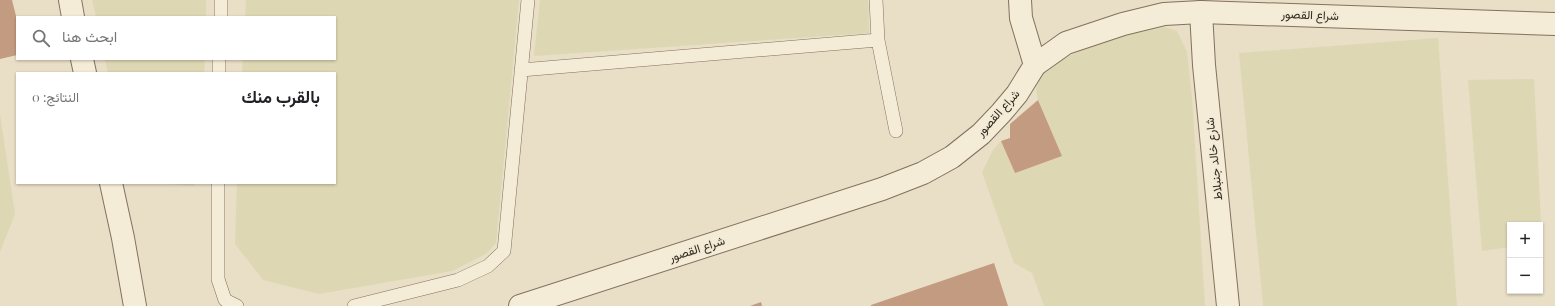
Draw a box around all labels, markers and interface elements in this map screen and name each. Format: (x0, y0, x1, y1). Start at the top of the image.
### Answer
street label: شراع القصور (1280, 5, 1339, 25)
search box (16, 16, 336, 60)
text: ابحث هنا (62, 26, 117, 46)
icon: search (30, 27, 52, 49)
text: بالقرب منك (241, 85, 320, 107)
street label: شراع القصور (971, 85, 1024, 141)
text: النتائج: 0 (32, 88, 79, 105)
street label: شارع خالد جنبلاط (1201, 117, 1227, 201)
map controls (1507, 222, 1543, 294)
button: + (1507, 222, 1543, 258)
street label: شراع القصور (666, 231, 727, 267)
button: − (1507, 258, 1543, 294)

